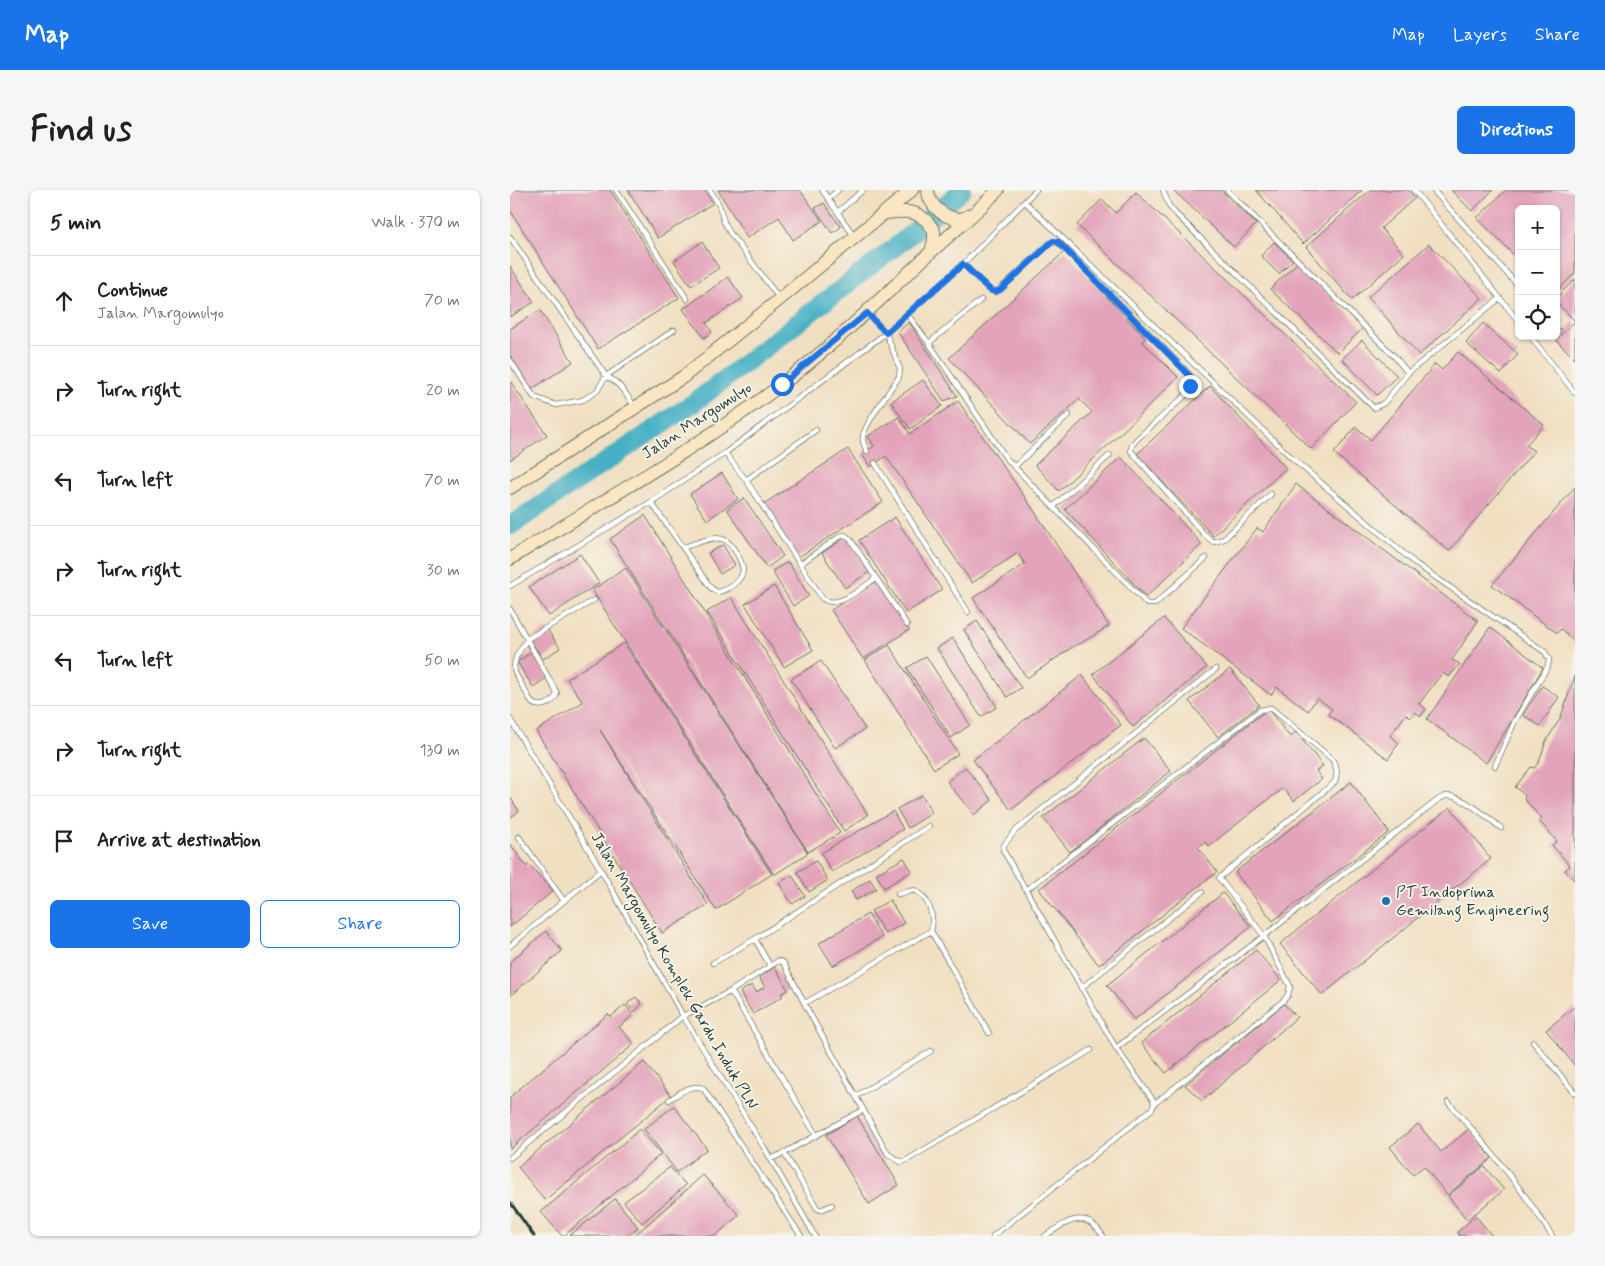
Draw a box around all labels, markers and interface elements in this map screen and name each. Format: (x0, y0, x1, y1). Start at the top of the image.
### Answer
text: Map (25, 20, 69, 51)
text: Map (1392, 23, 1425, 47)
text: Layers (1453, 23, 1507, 47)
text: Share (1535, 23, 1580, 47)
button: Directions (1457, 106, 1575, 154)
text: Find us (30, 107, 132, 153)
map controls (1515, 205, 1560, 340)
button: + (1515, 205, 1560, 250)
text: 5 min (50, 209, 102, 237)
text: Walk · 370 m (371, 212, 460, 233)
button: − (1515, 250, 1560, 295)
text: Continue (97, 278, 168, 303)
icon: ahead (50, 287, 78, 315)
text: 70 m (424, 290, 460, 311)
button: locate (1515, 295, 1560, 340)
text: Jalan Margomulyo (97, 303, 224, 324)
route start (771, 373, 794, 396)
route end (1179, 375, 1202, 398)
icon: right (50, 377, 78, 405)
text: Turn right (97, 378, 181, 403)
street label: Jalan Margomulyo (638, 378, 756, 465)
text: 20 m (426, 380, 460, 401)
icon: left (50, 467, 78, 495)
text: Turn left (97, 468, 173, 493)
text: 70 m (424, 470, 460, 491)
icon: right (50, 557, 78, 585)
text: Turn right (97, 558, 181, 583)
text: 30 m (427, 560, 460, 581)
icon: left (50, 647, 78, 675)
text: Turn left (97, 648, 173, 673)
text: 50 m (424, 650, 460, 671)
icon: right (50, 737, 78, 765)
text: Turn right (97, 738, 181, 763)
text: 130 m (419, 740, 460, 761)
icon: arrive (50, 827, 78, 855)
text: Arrive at destination (97, 828, 261, 853)
street label: Jalan Margomulyo Komplek Gardu Induk PLN (585, 829, 763, 1115)
place label: PT Indoprima Gemilang Engineering (1396, 882, 1550, 922)
marker: PT Indoprima Gemilang Engineering (1380, 895, 1392, 907)
button: Save (50, 900, 250, 948)
button: Share (260, 900, 460, 948)

